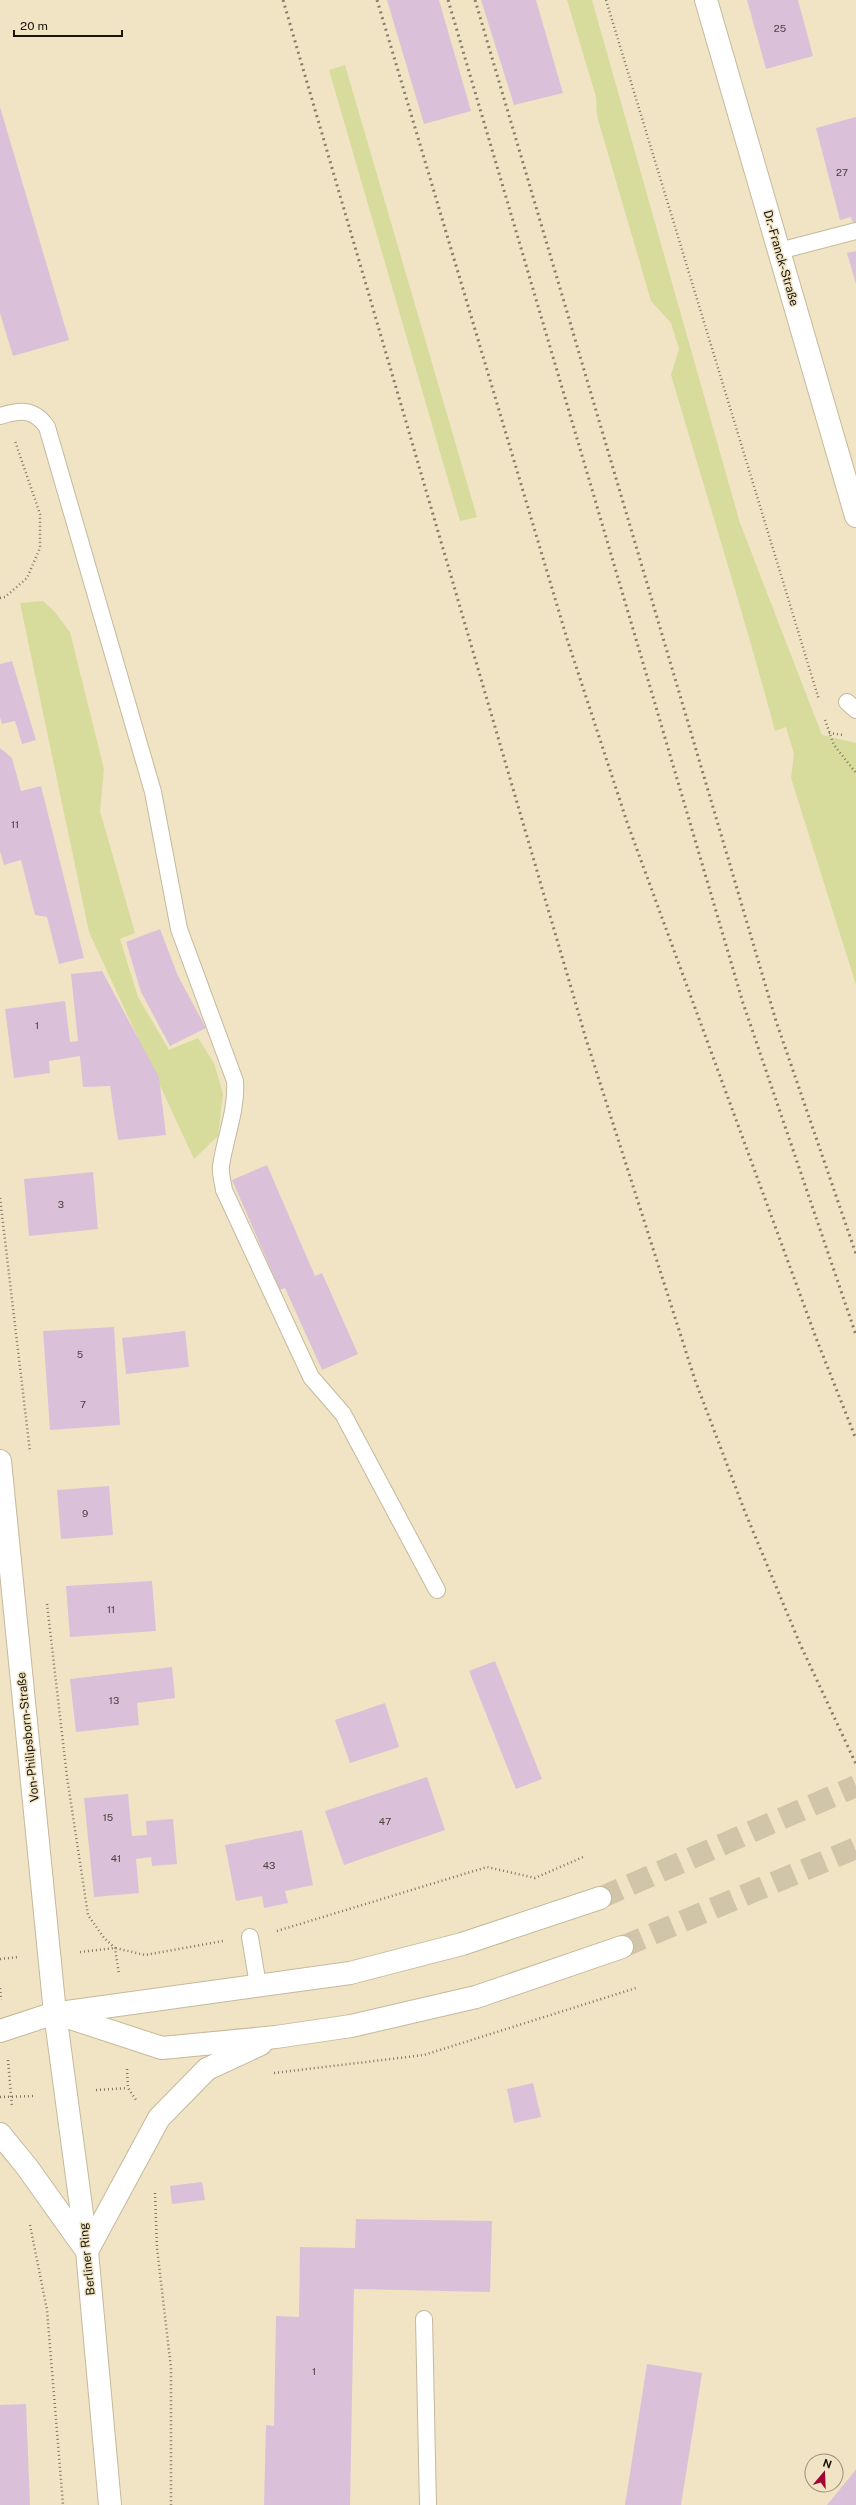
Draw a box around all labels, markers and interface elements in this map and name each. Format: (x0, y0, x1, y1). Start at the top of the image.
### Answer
scale bar (14, 12, 122, 38)
text: 20 m (20, 19, 48, 33)
house number: 25 (774, 22, 786, 34)
house number: 27 (836, 166, 848, 178)
street label: Dr.-Franck-Straße (761, 208, 801, 308)
house number: 11 (11, 818, 19, 830)
house number: 1 (35, 1019, 39, 1031)
house number: 3 (58, 1198, 64, 1210)
house number: 5 (77, 1348, 83, 1360)
house number: 7 (80, 1398, 86, 1410)
house number: 9 (82, 1507, 88, 1519)
house number: 11 (107, 1603, 115, 1615)
street label: Von-Philipsborn-Straße (14, 1671, 42, 1803)
house number: 13 (109, 1694, 119, 1706)
house number: 15 (103, 1811, 113, 1823)
house number: 47 (379, 1815, 391, 1827)
house number: 41 (111, 1852, 121, 1864)
house number: 43 (263, 1859, 275, 1871)
street label: Berliner Ring (76, 2222, 98, 2296)
house number: 1 (312, 2365, 316, 2377)
north arrow (804, 2453, 844, 2493)
text: N (821, 2456, 833, 2471)

